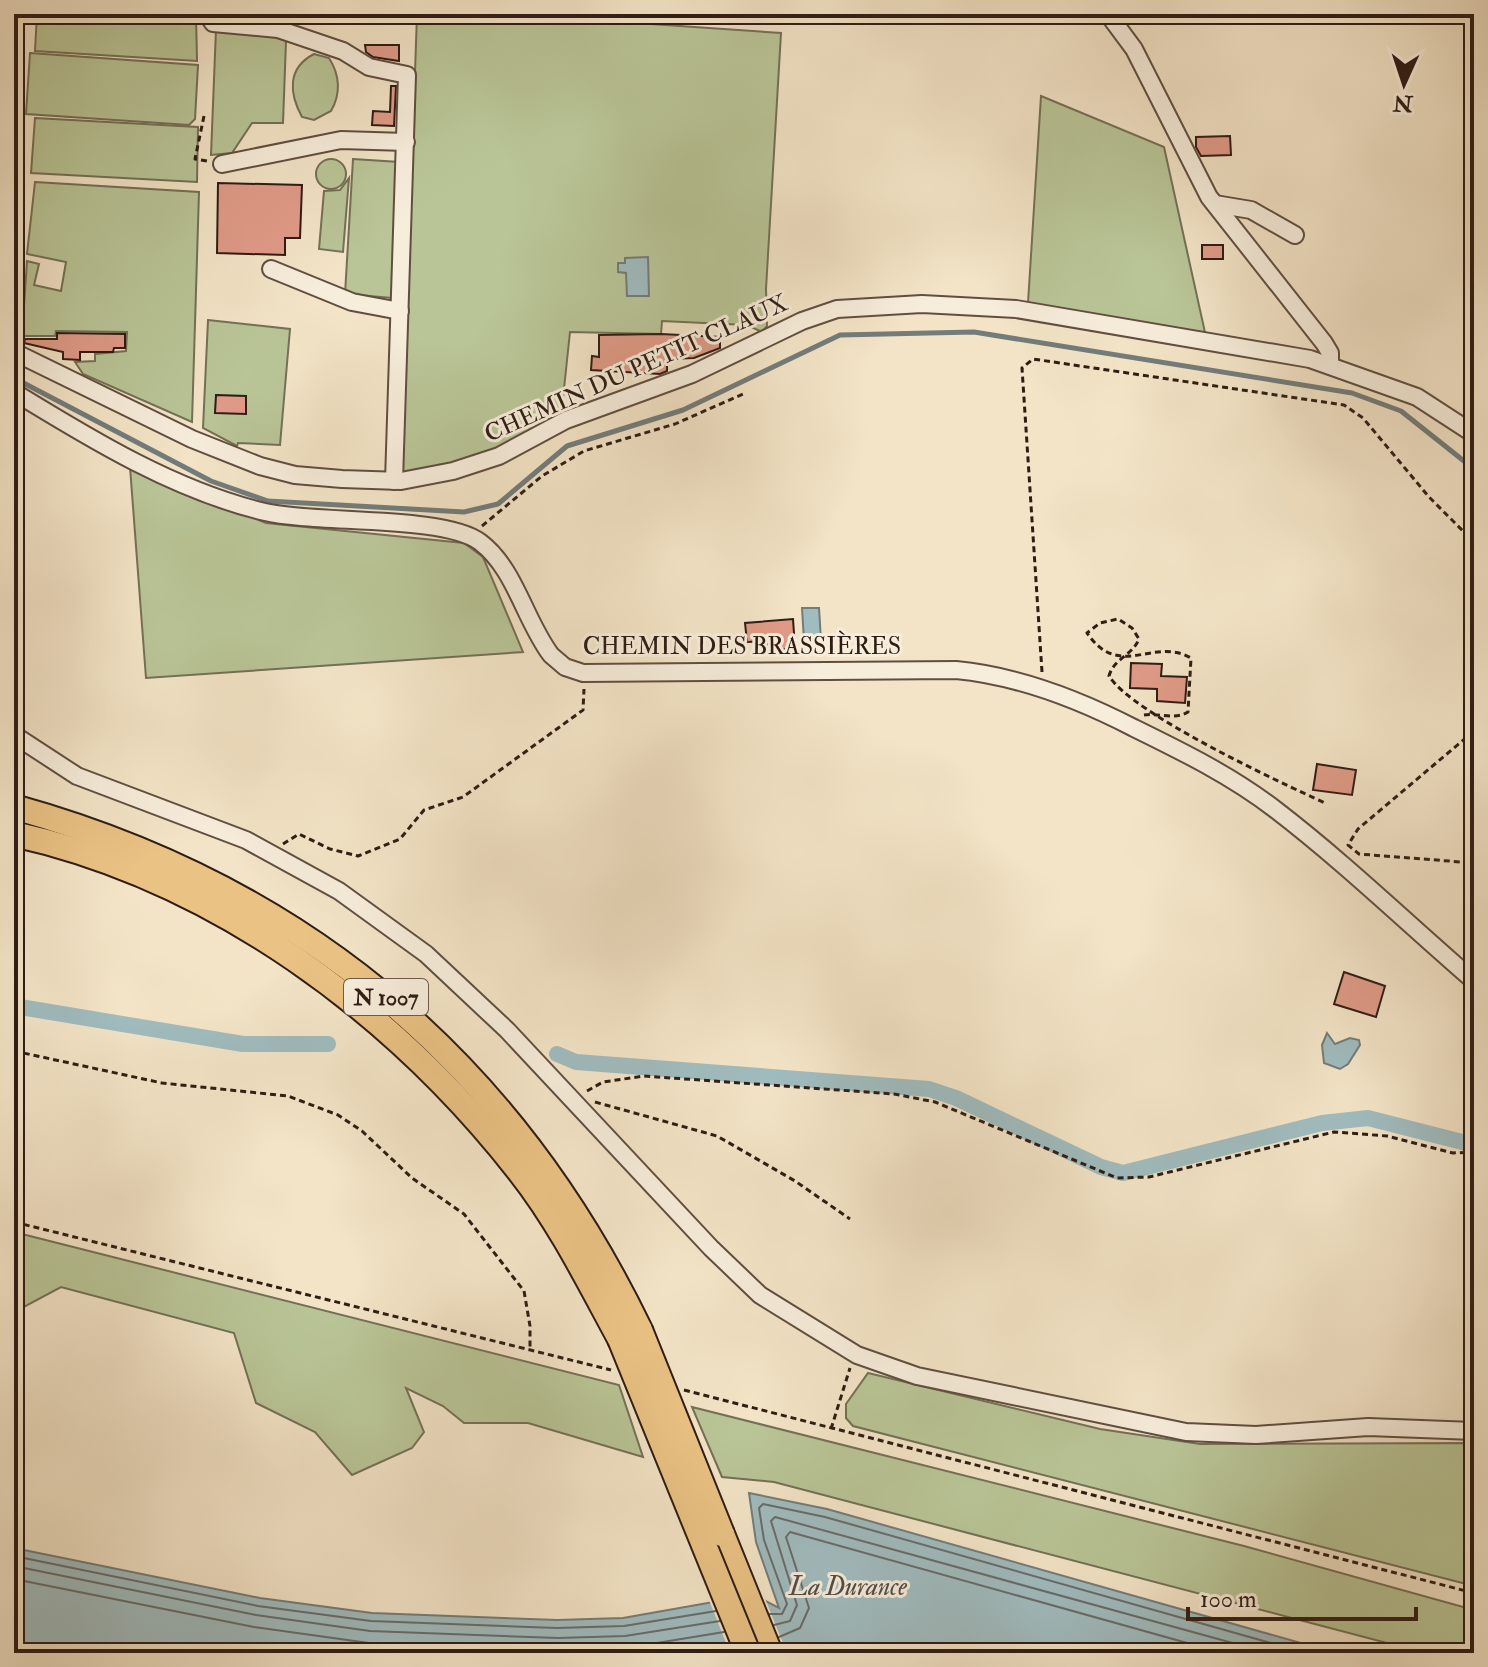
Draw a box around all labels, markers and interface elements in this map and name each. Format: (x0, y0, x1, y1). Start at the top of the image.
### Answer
north arrow (1364, 44, 1444, 124)
text: N (1392, 88, 1415, 118)
street label: CHEMIN DU PETIT CLAUX (480, 287, 793, 450)
street label: CHEMIN DES BRASSIÈRES (583, 630, 901, 662)
road number: N 1007 (344, 979, 428, 1015)
water label: La Durance (788, 1571, 907, 1603)
scale bar (1188, 1571, 1416, 1621)
text: 100 m (1200, 1584, 1257, 1615)

